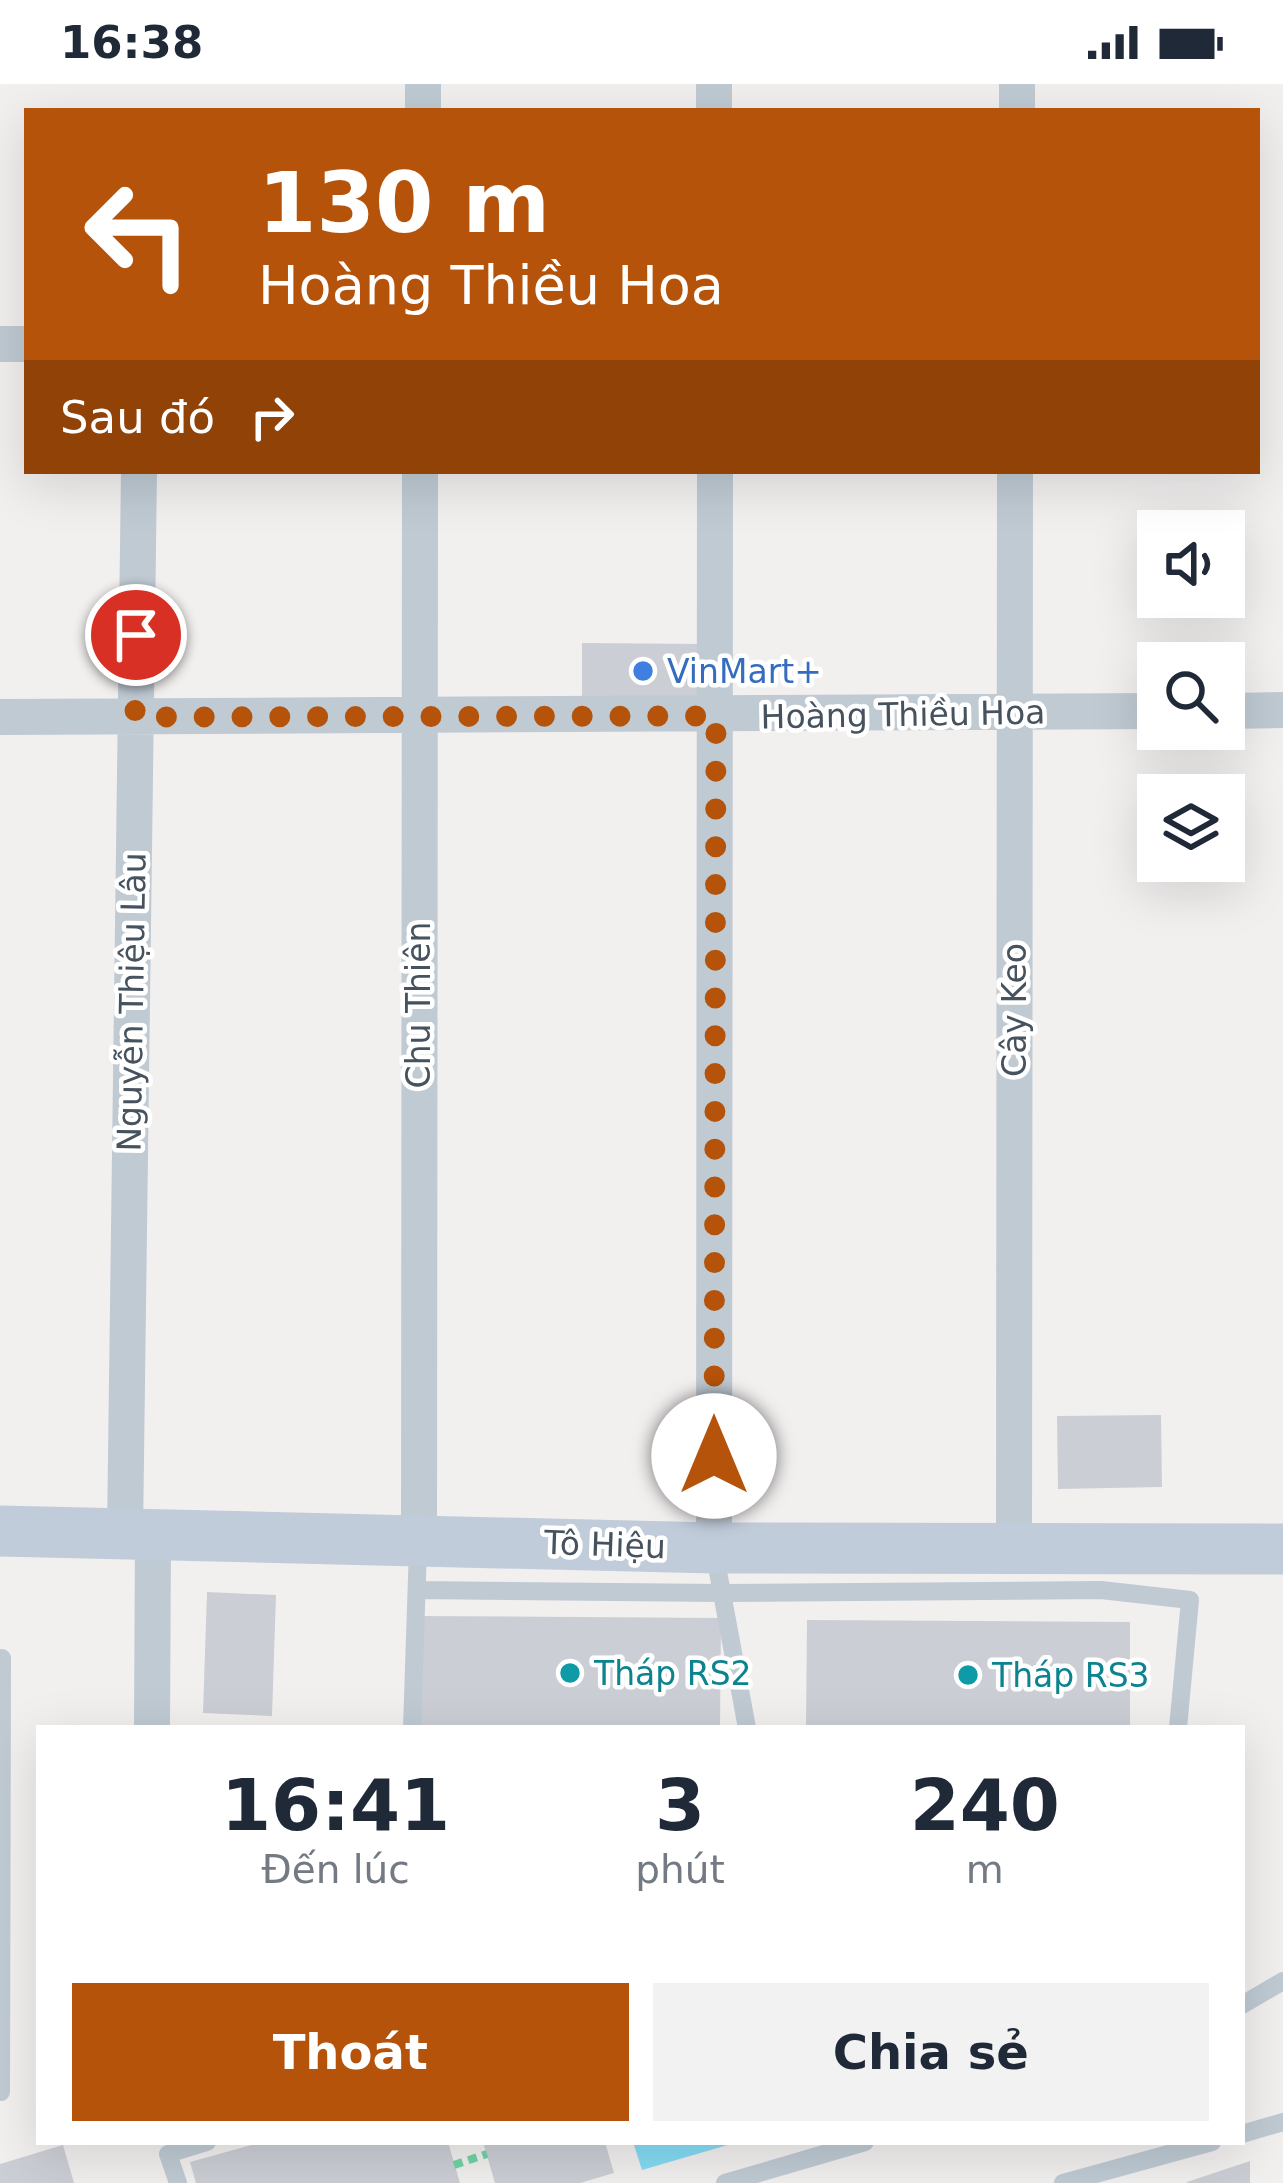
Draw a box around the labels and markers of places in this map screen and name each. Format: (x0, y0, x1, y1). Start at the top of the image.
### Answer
pin (85, 584, 187, 686)
place label: VinMart+ (667, 652, 822, 691)
marker: VinMart+ (630, 658, 656, 684)
place label: Tháp RS2 (593, 1654, 752, 1693)
place label: Tháp RS3 (991, 1656, 1150, 1695)
marker: Tháp RS2 (557, 1660, 583, 1686)
marker: Tháp RS3 (955, 1662, 981, 1688)

